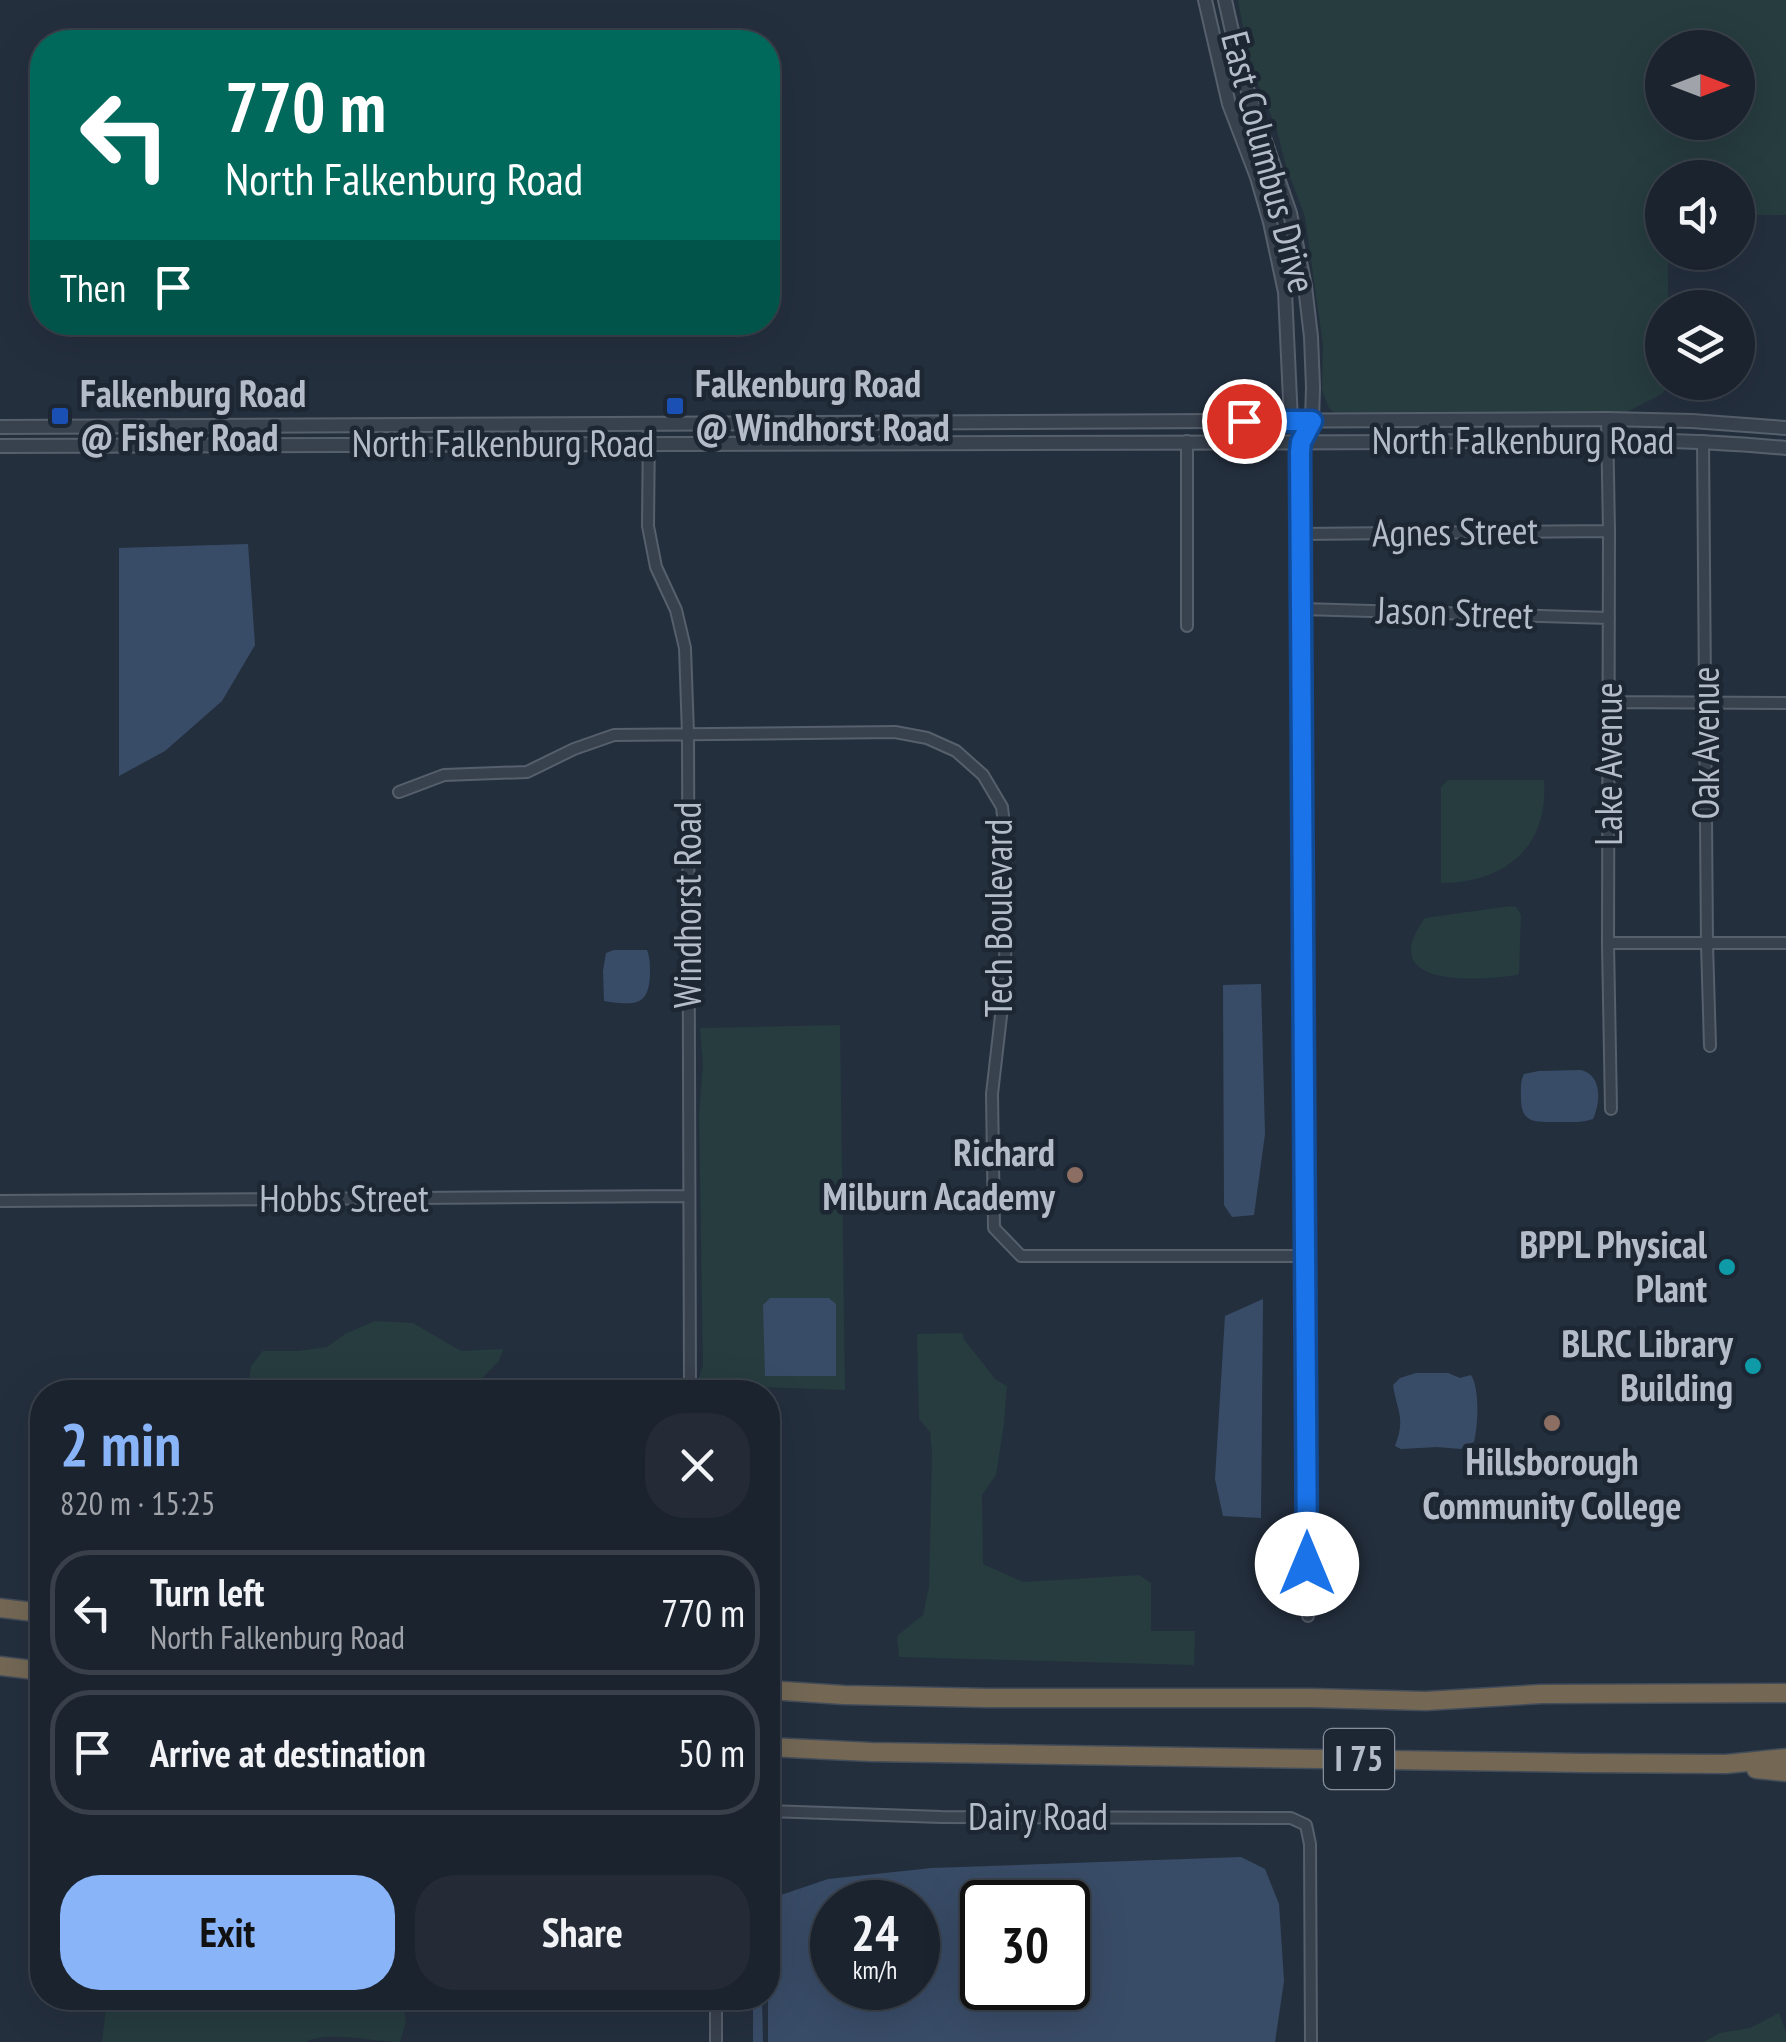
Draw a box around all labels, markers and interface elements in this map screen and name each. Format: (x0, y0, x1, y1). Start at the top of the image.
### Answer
street label: East Columbus Drive (1211, 26, 1328, 298)
north arrow (1645, 30, 1755, 140)
map controls (1645, 30, 1755, 400)
text: 770 m (225, 61, 386, 151)
icon: left (60, 70, 190, 200)
text: North Falkenburg Road (225, 149, 583, 207)
button: sound (1645, 160, 1755, 270)
icon: arrive (146, 260, 201, 315)
text: Then (60, 263, 126, 312)
button: layers (1645, 290, 1755, 400)
place label: Falkenburg Road @ Windhorst Road (695, 358, 950, 451)
place label: Falkenburg Road @ Fisher Road (80, 368, 306, 461)
pin (1202, 379, 1287, 464)
icon: arrive (1217, 394, 1272, 449)
marker: Falkenburg Road @ Windhorst Road (664, 395, 686, 417)
marker: Falkenburg Road @ Fisher Road (49, 405, 71, 427)
street label: North Falkenburg Road (1372, 415, 1674, 464)
street label: North Falkenburg Road (352, 418, 654, 467)
street label: Agnes Street (1372, 505, 1539, 556)
street label: Jason Street (1375, 584, 1535, 639)
street label: Oak Avenue (1680, 666, 1729, 820)
street label: Lake Avenue (1583, 682, 1632, 846)
street label: Windhorst Road (662, 802, 711, 1008)
street label: Tech Boulevard (973, 819, 1022, 1017)
place label: Richard Milburn Academy (823, 1127, 1056, 1220)
marker: Richard Milburn Academy (1064, 1164, 1086, 1186)
street label: Hobbs Street (259, 1173, 429, 1222)
place label: BPPL Physical Plant (1519, 1219, 1708, 1312)
marker: BPPL Physical Plant (1716, 1256, 1738, 1278)
place label: BLRC Library Building (1562, 1318, 1734, 1411)
marker: BLRC Library Building (1742, 1355, 1764, 1377)
text: 2 min (60, 1405, 181, 1483)
marker: Hillsborough Community College (1541, 1412, 1563, 1434)
button: close (645, 1413, 750, 1518)
place label: Hillsborough Community College (1423, 1436, 1681, 1529)
text: 820 m · 15:25 (60, 1482, 215, 1524)
position arrow (1255, 1512, 1359, 1616)
text: Turn left (150, 1567, 264, 1616)
icon: left (65, 1585, 120, 1640)
text: 770 m (661, 1588, 745, 1637)
text: North Falkenburg Road (150, 1616, 405, 1658)
icon: arrive (65, 1725, 120, 1780)
text: Arrive at destination (150, 1728, 426, 1777)
text: 50 m (678, 1728, 745, 1777)
road number: I 75 (1324, 1729, 1394, 1789)
street label: Dairy Road (968, 1791, 1108, 1840)
button: Exit (60, 1875, 395, 1990)
button: Share (415, 1875, 750, 1990)
speed limit sign: 30 (960, 1880, 1090, 2010)
text: 24 (851, 1900, 899, 1965)
text: km/h (853, 1954, 897, 1986)

